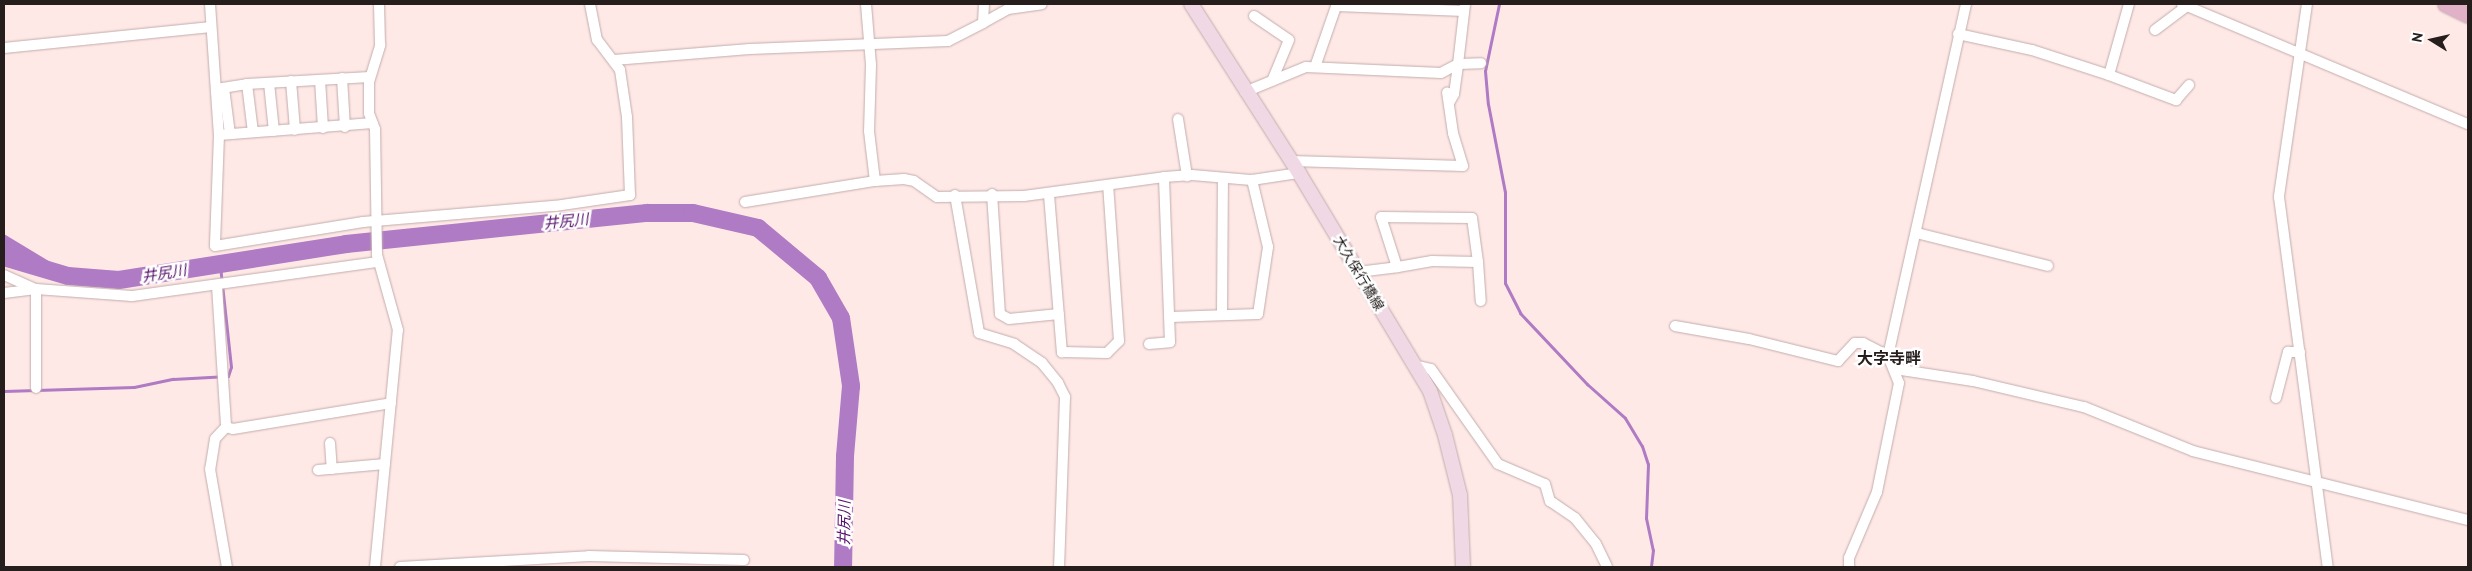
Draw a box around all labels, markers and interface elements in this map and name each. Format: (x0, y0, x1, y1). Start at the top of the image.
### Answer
north arrow (2407, 15, 2457, 65)
text: N (2408, 31, 2427, 43)
water label: 井尻川 (543, 210, 589, 232)
street label: 大久保行橋線 (1330, 233, 1388, 313)
water label: 井尻川 (140, 261, 188, 285)
district label: 大字寺畔 (1857, 348, 1921, 368)
water label: 井尻川 (835, 500, 853, 546)

